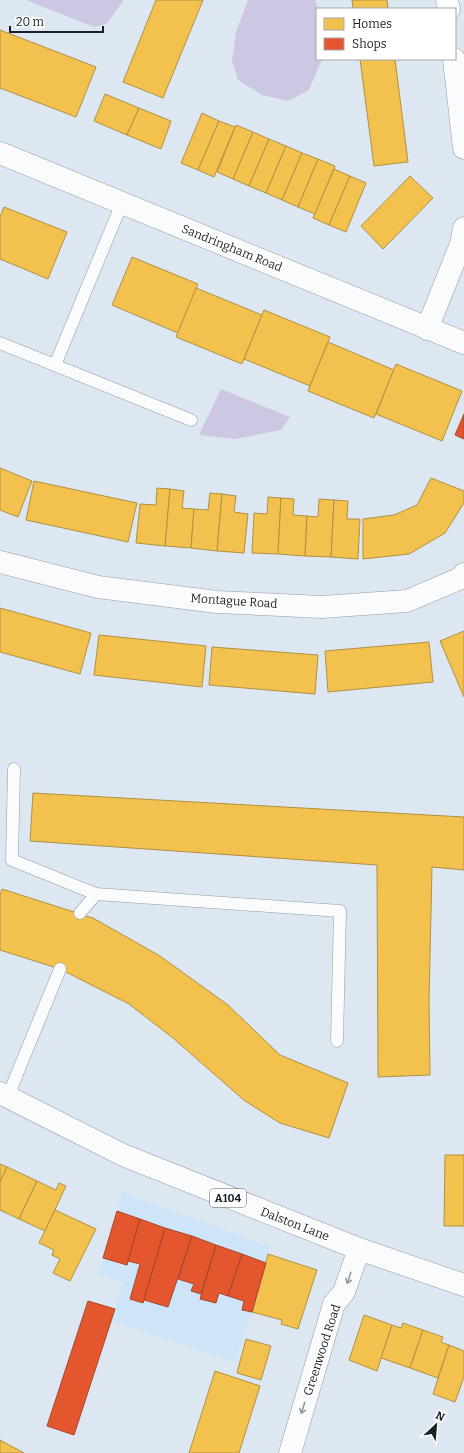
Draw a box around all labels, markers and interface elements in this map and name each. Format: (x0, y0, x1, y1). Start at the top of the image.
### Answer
scale bar (10, 8, 103, 34)
legend (316, 8, 456, 60)
text: 20 m (16, 15, 45, 29)
text: Homes (352, 17, 392, 31)
text: Shops (352, 37, 387, 51)
street label: Sandringham Road (180, 221, 284, 275)
street label: Montague Road (190, 591, 278, 611)
road number: A104 (210, 1189, 246, 1207)
street label: Dalston Lane (259, 1204, 331, 1244)
one-way arrow (345, 1271, 352, 1284)
street label: Greenwood Road (301, 1303, 343, 1397)
one-way arrow (299, 1401, 306, 1414)
north arrow (416, 1405, 456, 1445)
text: N (433, 1409, 447, 1424)

